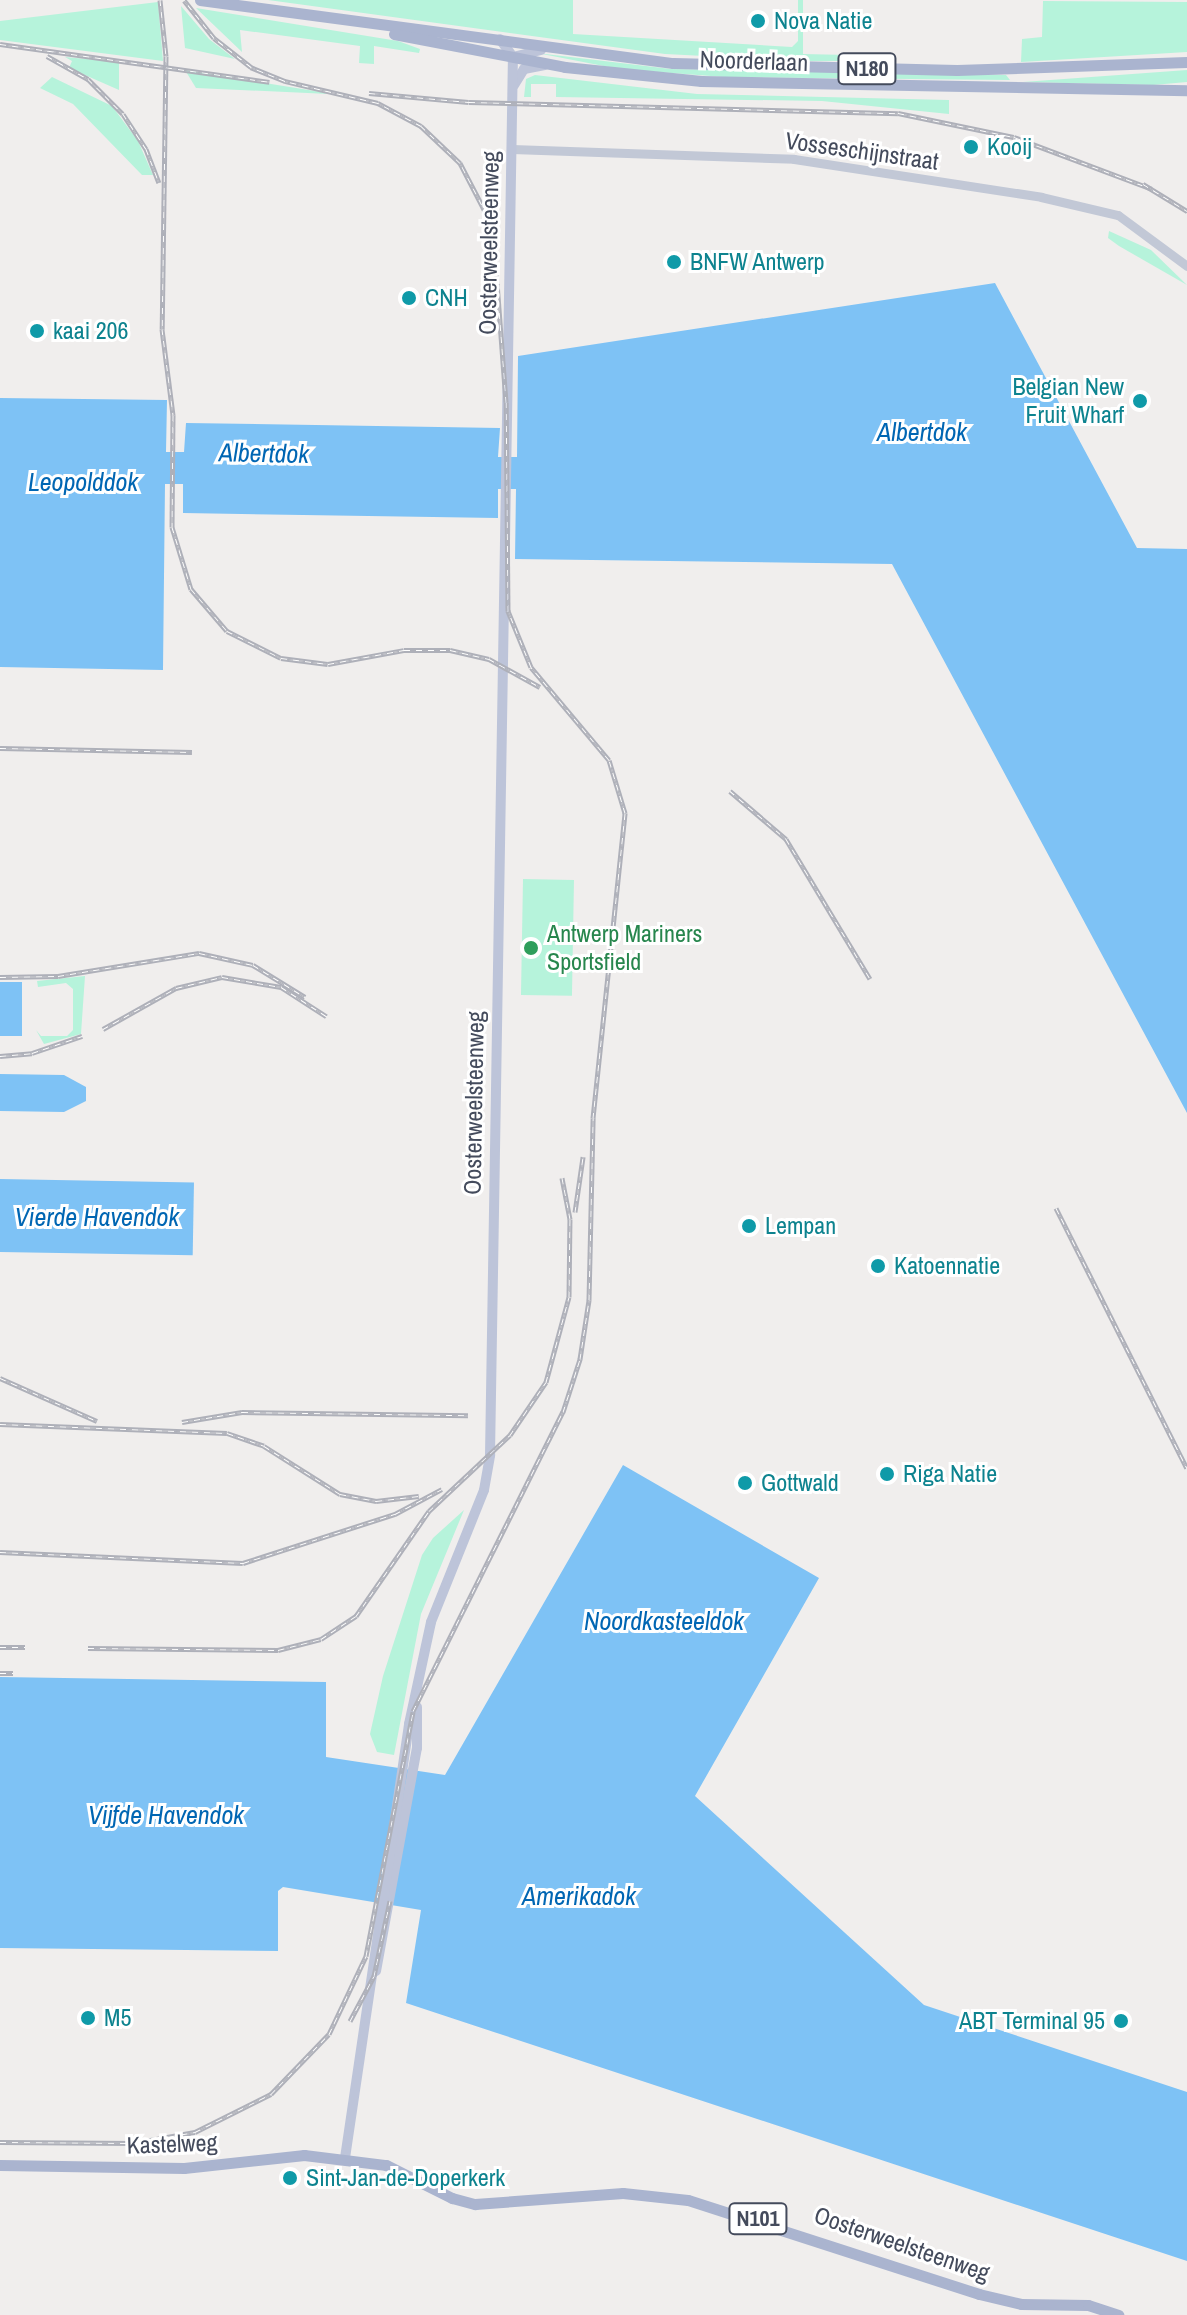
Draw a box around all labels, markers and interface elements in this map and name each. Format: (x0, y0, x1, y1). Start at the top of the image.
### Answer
place label: Nova Natie (774, 7, 872, 35)
marker: Nova Natie (749, 12, 767, 30)
street label: Noorderlaan (699, 45, 809, 77)
road number: N180 (837, 51, 897, 87)
street label: Vosseschijnstraat (784, 126, 940, 176)
place label: Kooij (987, 133, 1032, 161)
marker: Kooij (962, 138, 980, 156)
street label: Oosterweelsteenweg (473, 151, 505, 335)
place label: BNFW Antwerp (690, 248, 826, 276)
marker: BNFW Antwerp (665, 253, 683, 271)
place label: CNH (425, 284, 468, 312)
marker: CNH (400, 289, 418, 307)
place label: kaai 206 (53, 317, 129, 345)
marker: kaai 206 (28, 322, 46, 340)
place label: Belgian New Fruit Wharf (1012, 373, 1124, 429)
marker: Belgian New Fruit Wharf (1131, 392, 1149, 410)
water label: Albertdok (877, 416, 967, 448)
water label: Albertdok (219, 437, 309, 469)
water label: Leopolddok (28, 466, 138, 498)
place label: Antwerp Mariners Sportsfield (547, 920, 702, 976)
marker: Antwerp Mariners Sportsfield (522, 939, 540, 957)
street label: Oosterweelsteenweg (458, 1011, 490, 1195)
water label: Vierde Havendok (15, 1201, 179, 1233)
place label: Lempan (765, 1212, 836, 1240)
marker: Lempan (740, 1217, 758, 1235)
place label: Katoennatie (894, 1252, 1000, 1280)
marker: Katoennatie (869, 1257, 887, 1275)
place label: Riga Natie (903, 1460, 997, 1488)
marker: Riga Natie (878, 1465, 896, 1483)
place label: Gottwald (761, 1469, 839, 1497)
marker: Gottwald (736, 1474, 754, 1492)
water label: Noordkasteeldok (584, 1605, 744, 1637)
water label: Vijfde Havendok (88, 1799, 244, 1831)
water label: Amerikadok (522, 1880, 636, 1912)
place label: M5 (104, 2004, 131, 2032)
place label: ABT Terminal 95 (958, 2007, 1105, 2035)
marker: M5 (79, 2009, 97, 2027)
marker: ABT Terminal 95 (1112, 2012, 1130, 2030)
street label: Kastelweg (126, 2128, 218, 2160)
place label: Sint-Jan-de-Doperkerk (306, 2164, 505, 2192)
marker: Sint-Jan-de-Doperkerk (281, 2169, 299, 2187)
street label: Oosterweelsteenweg (810, 2200, 994, 2288)
road number: N101 (728, 2201, 788, 2237)

